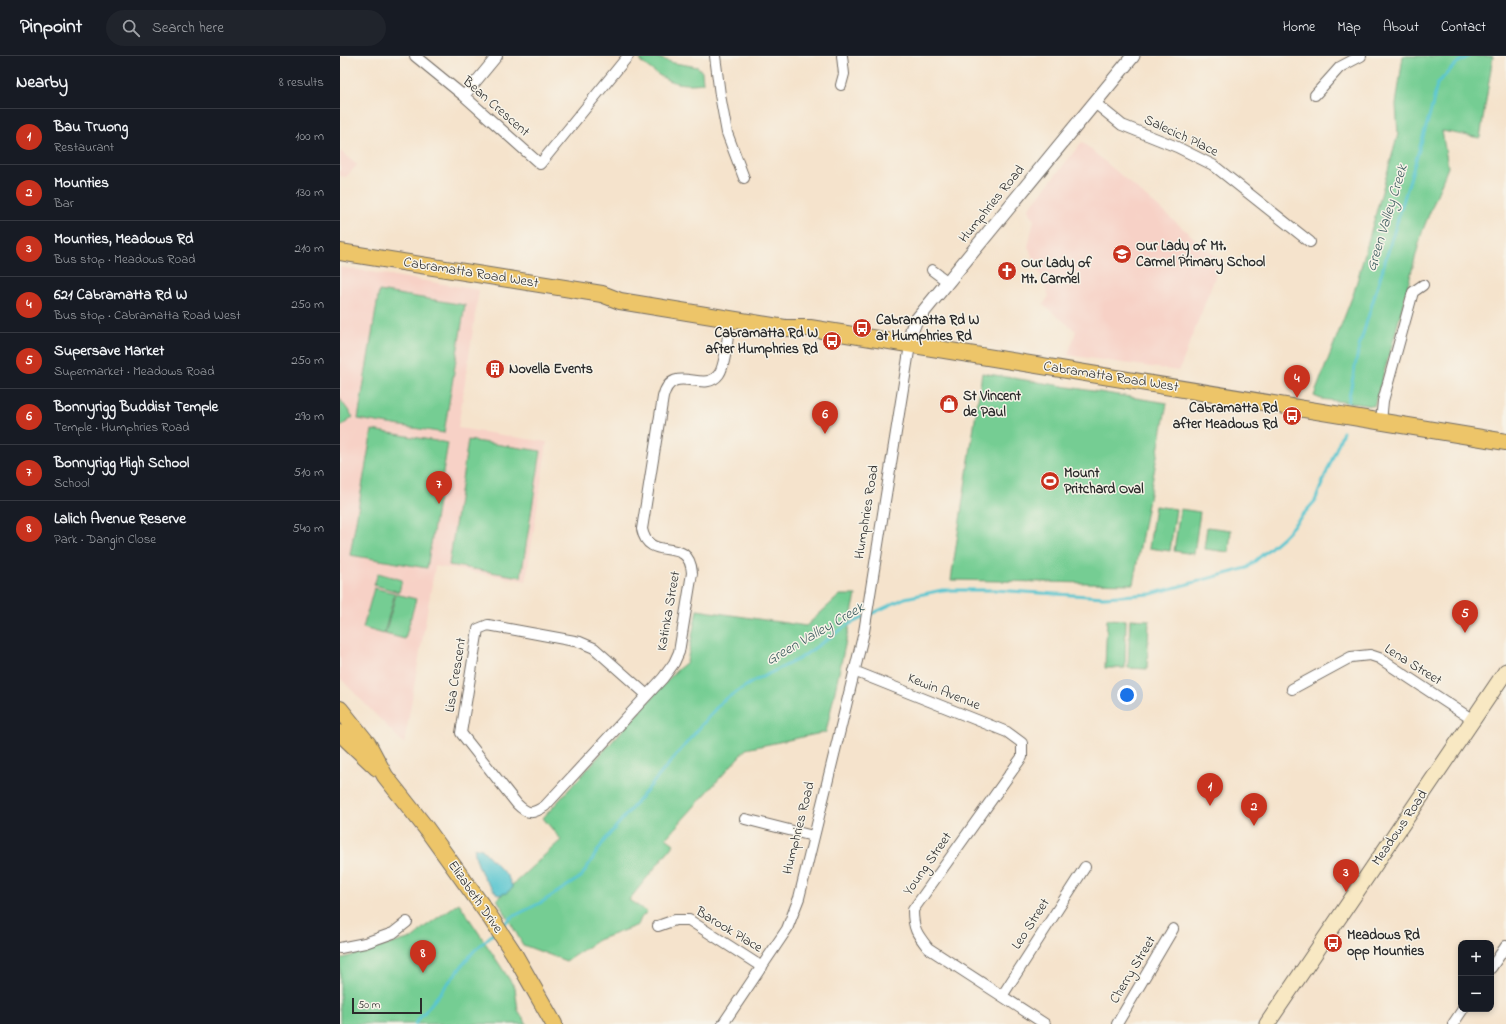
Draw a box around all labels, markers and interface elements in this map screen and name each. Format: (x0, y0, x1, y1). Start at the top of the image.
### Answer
search box (106, 10, 386, 46)
text: Pinpoint (20, 14, 82, 41)
icon: search (120, 17, 142, 39)
text: Search here (152, 17, 224, 39)
text: Home (1283, 17, 1315, 38)
text: Map (1337, 17, 1361, 38)
text: About (1383, 17, 1419, 38)
text: Contact (1441, 17, 1486, 38)
text: Nearby (16, 70, 68, 95)
street label: Bean Crescent (457, 71, 534, 142)
text: 8 results (279, 73, 324, 92)
street label: Salecich Place (1140, 110, 1222, 163)
text: Bau Truong (54, 116, 128, 138)
text: 1 (27, 127, 31, 146)
text: 100 m (295, 127, 324, 146)
text: Restaurant (54, 138, 114, 157)
street label: Humphries Road (954, 160, 1030, 248)
water label: Green Valley Creek (1360, 161, 1415, 274)
text: Mounties (54, 172, 109, 194)
text: 2 (26, 183, 32, 202)
text: 130 m (296, 183, 324, 202)
text: Bar (54, 194, 74, 213)
text: Mounties, Meadows Rd (54, 228, 193, 250)
place label: Our Lady of Mt. Carmel Primary School (1136, 236, 1266, 275)
text: 3 (26, 239, 32, 258)
text: 210 m (294, 239, 324, 258)
school or university icon: Our Lady of Mt. Carmel Primary School (1111, 243, 1133, 265)
text: Bus stop · Meadows Road (54, 250, 196, 269)
street label: Cabramatta Road West (402, 252, 540, 294)
place label: Our Lady of Mt. Carmel (1021, 253, 1092, 290)
church icon: Our Lady of Mt. Carmel (996, 260, 1018, 282)
text: 621 Cabramatta Rd W (54, 284, 187, 306)
text: 4 (26, 295, 32, 314)
text: 250 m (291, 295, 324, 314)
text: Bus stop · Cabramatta Road West (54, 306, 241, 325)
place label: Cabramatta Rd W at Humphries Rd (876, 310, 980, 347)
bus stop icon: Cabramatta Rd W at Humphries Rd (851, 317, 873, 339)
place label: Cabramatta Rd W after Humphries Rd (706, 323, 818, 360)
bus stop icon: Cabramatta Rd W after Humphries Rd (821, 330, 843, 352)
text: Supersave Market (54, 340, 164, 362)
text: 5 (25, 351, 33, 370)
text: 250 m (291, 351, 324, 370)
street label: Cabramatta Road West (1042, 356, 1180, 398)
building icon: Novella Events (484, 358, 506, 380)
place label: Novella Events (509, 359, 593, 380)
text: Supermarket · Meadows Road (54, 362, 214, 381)
pin: 4 (1284, 365, 1310, 398)
place label: St Vincent de Paul (963, 386, 1021, 423)
shop icon: St Vincent de Paul (938, 393, 960, 415)
text: Bonnyrigg Buddist Temple (54, 396, 218, 418)
place label: Cabramatta Rd after Meadows Rd (1173, 398, 1278, 435)
pin: 6 (812, 401, 838, 434)
bus stop icon: Cabramatta Rd after Meadows Rd (1281, 405, 1303, 427)
text: 6 (26, 407, 32, 426)
text: 290 m (295, 407, 324, 426)
text: Temple · Humphries Road (54, 418, 190, 437)
text: Bonnyrigg High School (54, 452, 189, 474)
text: 7 (26, 463, 32, 482)
text: 510 m (293, 463, 324, 482)
street label: Humphries Road (849, 463, 885, 561)
place label: Mount Pritchard Oval (1064, 463, 1144, 500)
sports icon: Mount Pritchard Oval (1039, 470, 1061, 492)
pin: 7 (426, 471, 452, 504)
text: School (54, 474, 90, 493)
text: Lalich Avenue Reserve (54, 508, 186, 530)
text: 8 (27, 519, 31, 538)
text: 540 m (292, 519, 324, 538)
text: Park · Dangin Close (54, 530, 156, 549)
street label: Katinka Street (652, 569, 686, 653)
water label: Green Valley Creek (762, 596, 870, 672)
pin: 5 (1452, 600, 1478, 633)
street label: Lisa Crescent (440, 636, 472, 714)
street label: Lena Street (1380, 639, 1446, 691)
street label: Kewin Avenue (904, 668, 984, 716)
your location (1117, 685, 1137, 705)
pin: 1 (1197, 773, 1223, 806)
street label: Humphries Road (777, 779, 821, 877)
street label: Meadows Road (1367, 786, 1433, 870)
pin: 2 (1241, 793, 1267, 826)
street label: Young Street (898, 828, 959, 901)
street label: Elizabeth Drive (442, 856, 508, 938)
pin: 3 (1333, 859, 1359, 892)
street label: Leo Street (1007, 894, 1056, 954)
street label: Barook Place (691, 901, 767, 959)
place label: Meadows Rd opp Mounties (1347, 925, 1424, 962)
street label: Cherry Street (1104, 932, 1163, 1008)
bus stop icon: Meadows Rd opp Mounties (1322, 932, 1344, 954)
pin: 8 (410, 940, 436, 973)
map controls (1458, 940, 1494, 1012)
button: + (1458, 940, 1494, 976)
button: − (1458, 976, 1494, 1012)
scale bar (352, 996, 422, 1015)
text: 50 m (358, 997, 380, 1013)

